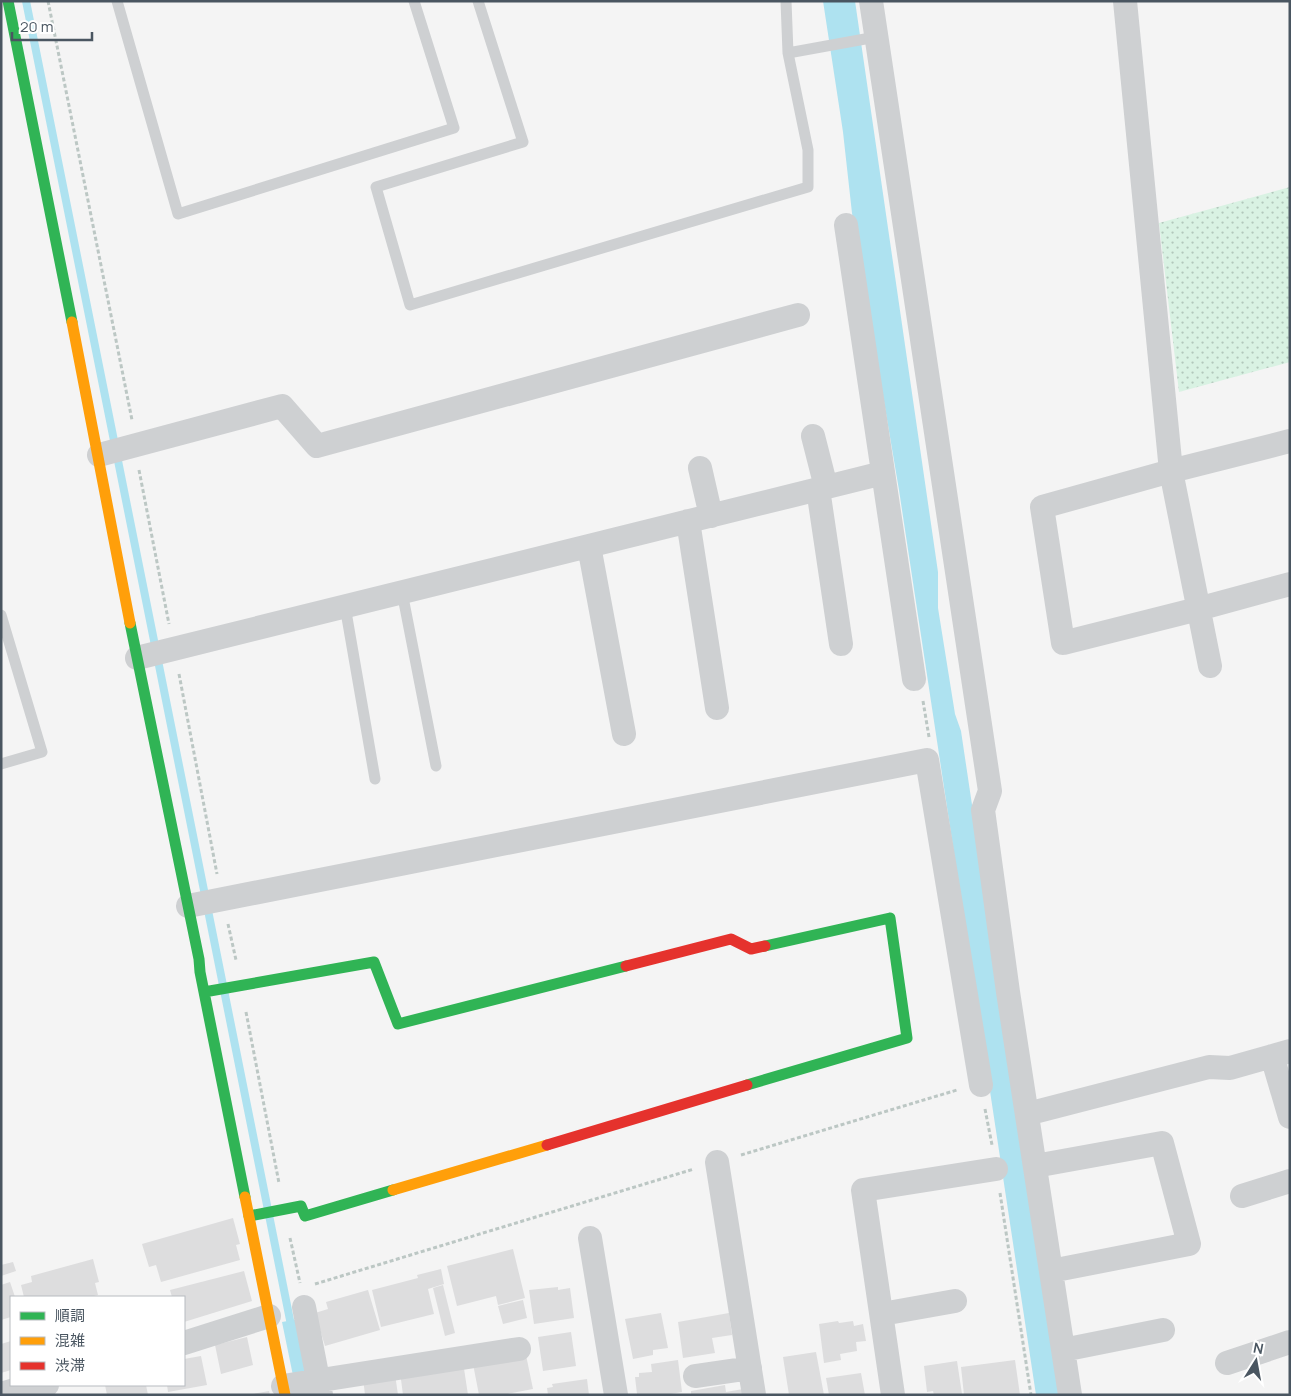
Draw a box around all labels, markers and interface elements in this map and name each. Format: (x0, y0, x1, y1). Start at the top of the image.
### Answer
scale bar (12, 10, 92, 42)
text: 20 m (20, 16, 53, 37)
legend (10, 1296, 185, 1386)
text: 順調 (55, 1305, 85, 1326)
text: 混雑 (55, 1330, 85, 1351)
north arrow (1231, 1336, 1281, 1386)
text: N (1252, 1337, 1265, 1358)
text: 渋滞 (55, 1355, 85, 1376)

